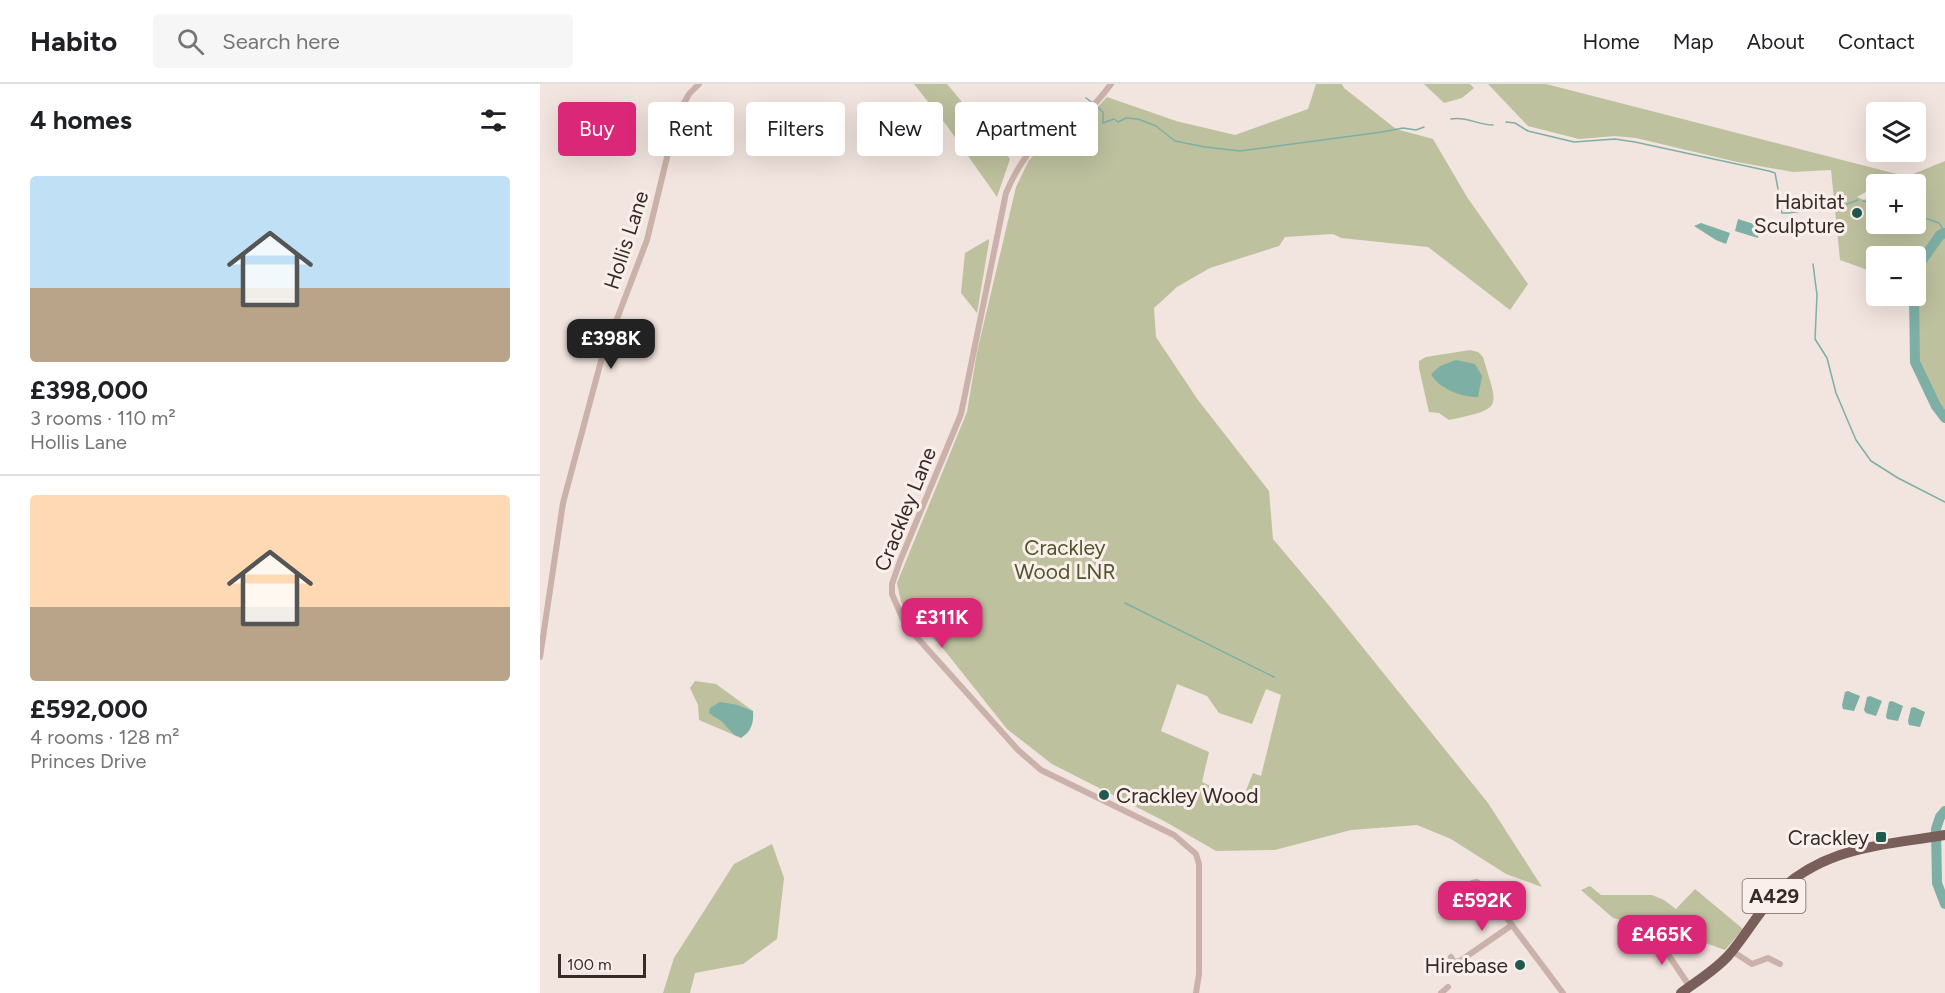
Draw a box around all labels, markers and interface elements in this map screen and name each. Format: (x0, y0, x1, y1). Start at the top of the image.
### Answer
search box (153, 14, 573, 68)
text: Habito (30, 24, 117, 58)
icon: search (174, 25, 207, 58)
text: Search here (222, 28, 340, 55)
text: Home (1583, 29, 1640, 54)
text: Map (1673, 29, 1714, 54)
text: About (1747, 29, 1805, 54)
text: Contact (1838, 29, 1915, 54)
chip: Buy (558, 102, 636, 156)
chip: Rent (648, 102, 734, 156)
chip: Filters (746, 102, 845, 156)
chip: New (857, 102, 943, 156)
chip: Apartment (955, 102, 1098, 156)
map controls (1866, 102, 1926, 306)
button: layers (1866, 102, 1926, 162)
text: 4 homes (30, 104, 132, 136)
icon: filters (477, 104, 510, 137)
button: + (1866, 174, 1926, 234)
street label: Hollis Lane (598, 188, 654, 292)
place label: Habitat Sculpture (1754, 189, 1845, 238)
marker: Habitat Sculpture (1850, 206, 1864, 220)
icon: home (216, 215, 324, 323)
button: − (1866, 246, 1926, 306)
pin: £398K (569, 319, 653, 370)
text: £398K (581, 326, 641, 350)
text: £398,000 (30, 374, 148, 406)
text: 3 rooms · 110 m² (30, 406, 176, 430)
text: Hollis Lane (30, 430, 127, 454)
street label: Crackley Lane (869, 443, 941, 575)
icon: home (216, 534, 324, 642)
park label: Crackley Wood LNR (1014, 535, 1116, 584)
pin: £311K (900, 598, 984, 649)
text: £311K (915, 605, 969, 629)
text: £592,000 (30, 693, 148, 725)
text: 4 rooms · 128 m² (30, 725, 180, 749)
text: Princes Drive (30, 749, 146, 773)
place label: Crackley Wood (1116, 783, 1259, 808)
marker: Crackley Wood (1097, 788, 1111, 802)
place label: Crackley (1788, 825, 1869, 850)
marker: Crackley (1874, 830, 1888, 844)
road number: A429 (1742, 879, 1806, 913)
pin: £592K (1440, 881, 1524, 932)
text: £592K (1452, 888, 1512, 912)
pin: £465K (1620, 915, 1704, 966)
text: £465K (1631, 922, 1693, 946)
scale bar (558, 951, 646, 978)
place label: Hirebase (1425, 953, 1508, 978)
text: 100 m (567, 955, 612, 974)
marker: Hirebase (1513, 958, 1527, 972)

